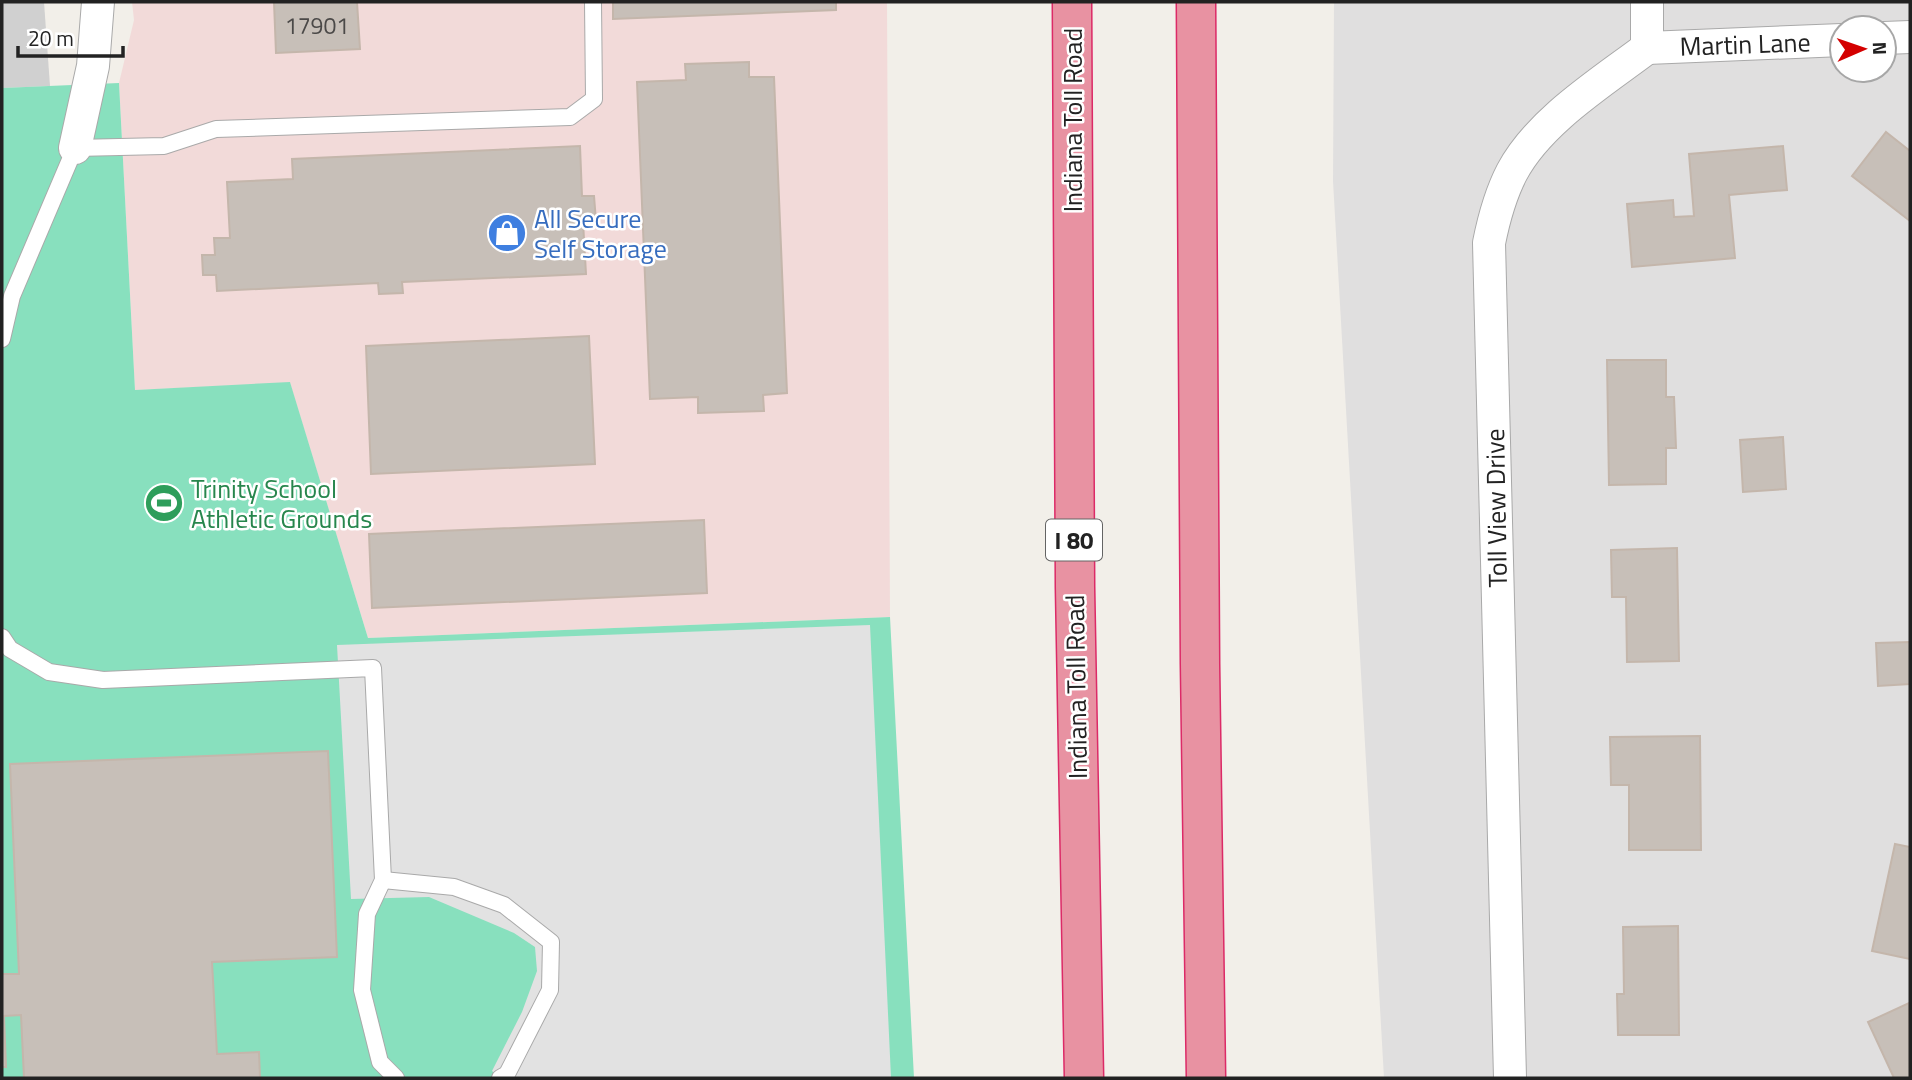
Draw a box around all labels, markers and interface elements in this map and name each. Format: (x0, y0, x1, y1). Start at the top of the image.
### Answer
house number: 17901 (285, 8, 349, 43)
scale bar (18, 14, 122, 58)
north arrow (1828, 14, 1898, 84)
text: 20 m (28, 22, 74, 54)
street label: Martin Lane (1679, 22, 1811, 66)
street label: Indiana Toll Road (1053, 28, 1092, 212)
text: N (1866, 41, 1895, 55)
place label: All Secure Self Storage (534, 199, 667, 268)
shop icon: All Secure Self Storage (486, 212, 528, 254)
street label: Toll View Drive (1475, 428, 1517, 588)
place label: Trinity School Athletic Grounds (191, 469, 372, 538)
sports icon: Trinity School Athletic Grounds (143, 482, 185, 524)
road number: I 80 (1046, 520, 1102, 560)
street label: Indiana Toll Road (1055, 594, 1097, 780)

